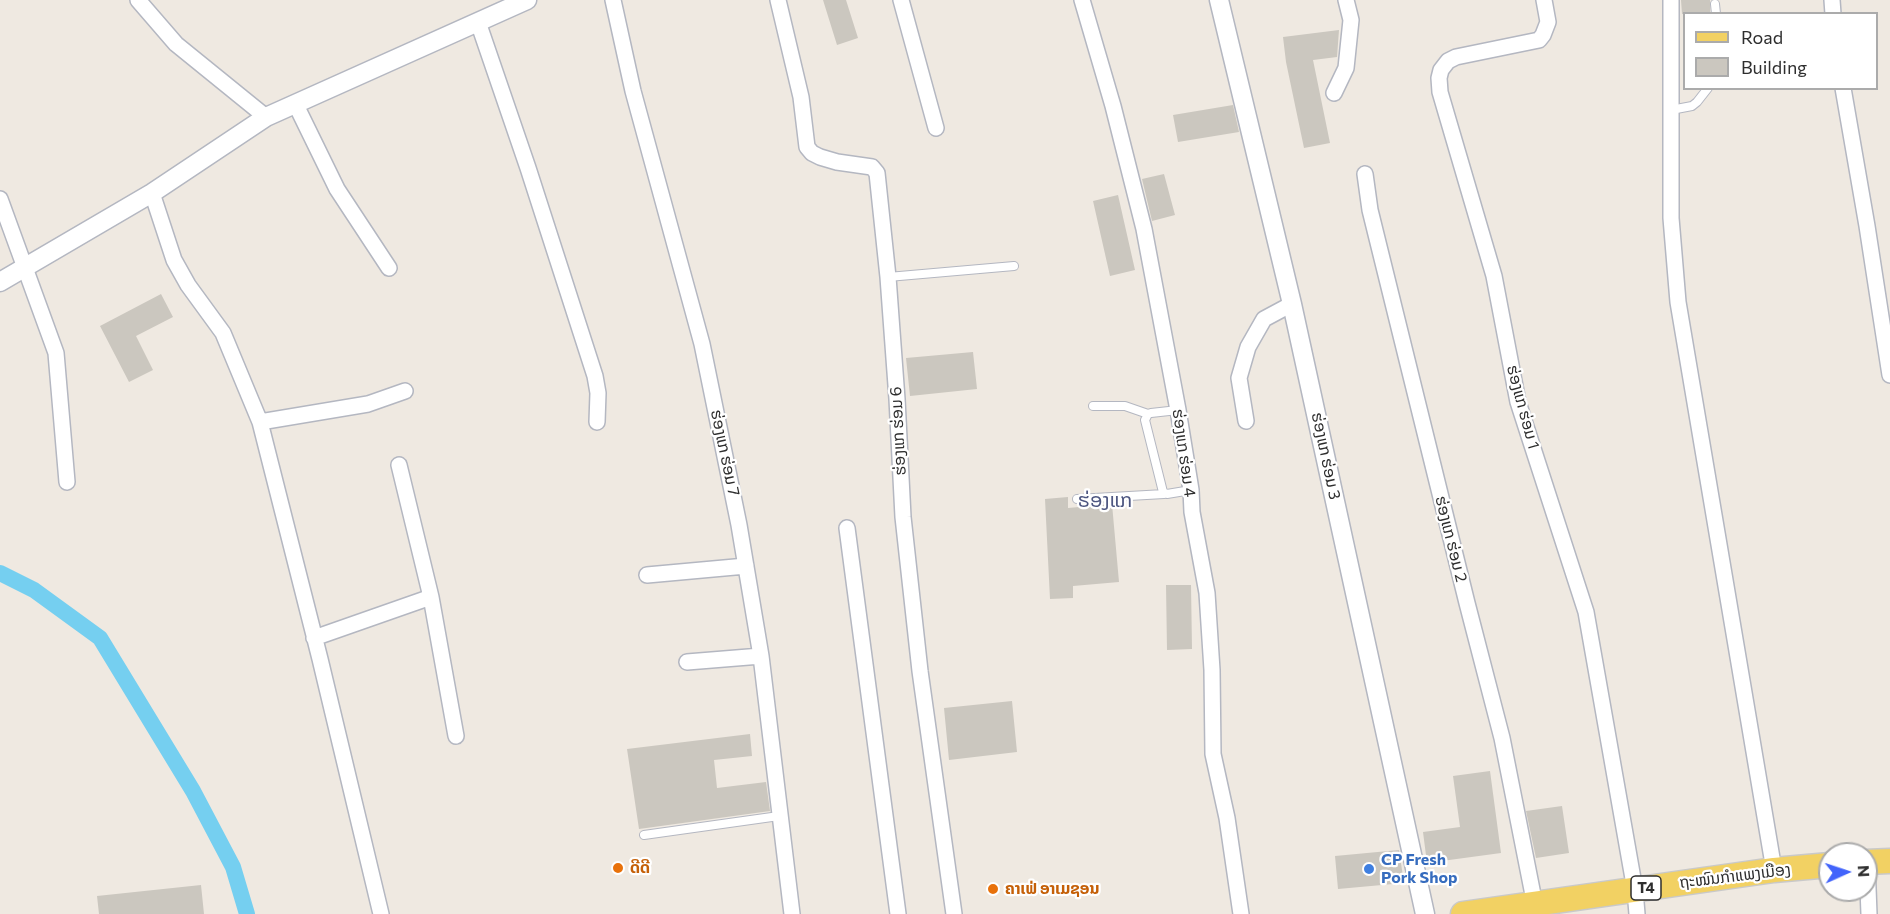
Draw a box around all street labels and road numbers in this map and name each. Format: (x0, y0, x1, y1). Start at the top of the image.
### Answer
street label: ຮ່ອງແກ ຮ່ອມ 1 (1503, 363, 1543, 451)
street label: ຮ່ອງແກ ຮ່ອມ 6 (886, 386, 910, 476)
street label: ຮ່ອງແກ ຮ່ອມ 7 (706, 408, 744, 498)
street label: ຮ່ອງແກ ຮ່ອມ 4 (1168, 408, 1200, 498)
street label: ຮ່ອງແກ ຮ່ອມ 3 (1307, 411, 1345, 501)
street label: ຮ່ອງແກ ຮ່ອມ 2 (1431, 494, 1471, 584)
street label: ຖະໜົນກຳແພງເມືອງ (1678, 860, 1792, 892)
road number: T4 (1631, 876, 1661, 900)

